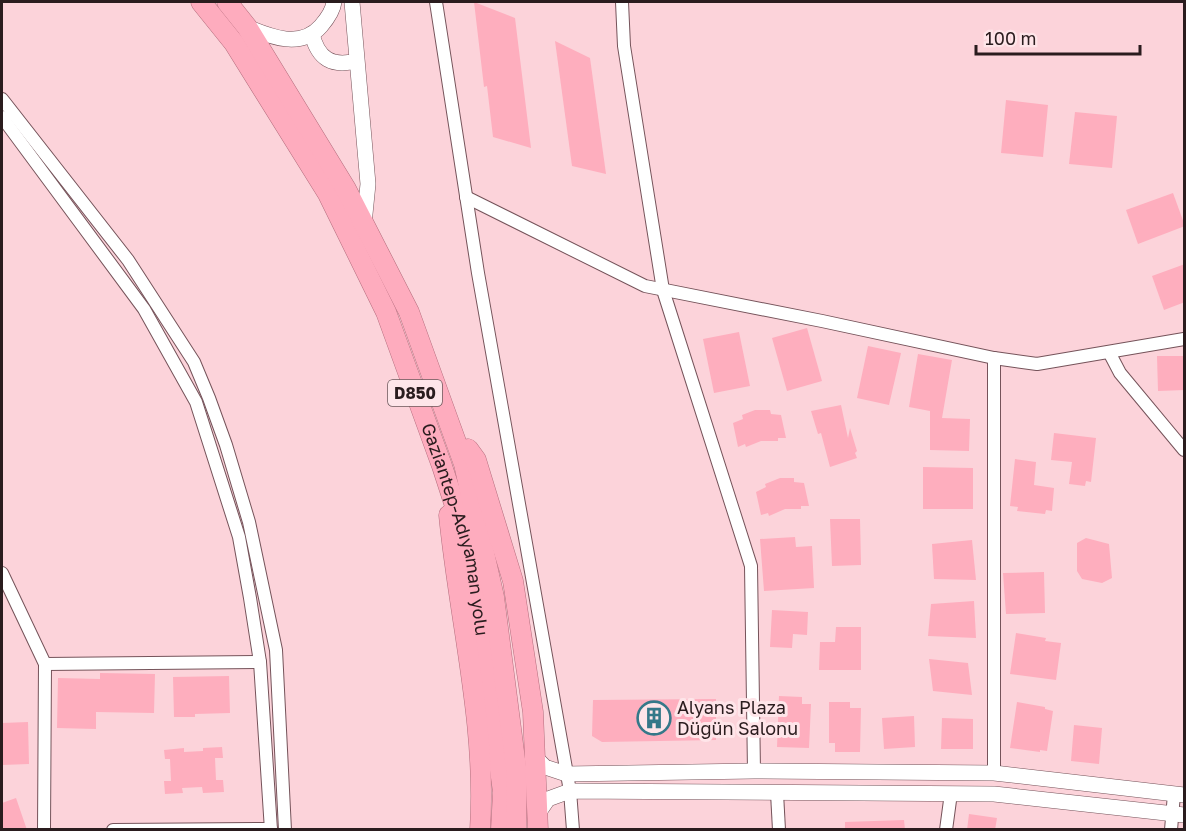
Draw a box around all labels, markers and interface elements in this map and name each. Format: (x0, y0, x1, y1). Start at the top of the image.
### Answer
scale bar (976, 18, 1140, 56)
text: 100 m (985, 27, 1036, 49)
road number: D850 (388, 380, 442, 406)
street label: Gaziantep-Adıyaman yolu (417, 420, 494, 637)
place label: Alyans Plaza Düğün Salonu (677, 696, 798, 739)
building icon: Alyans Plaza Düğün Salonu (636, 700, 672, 736)

